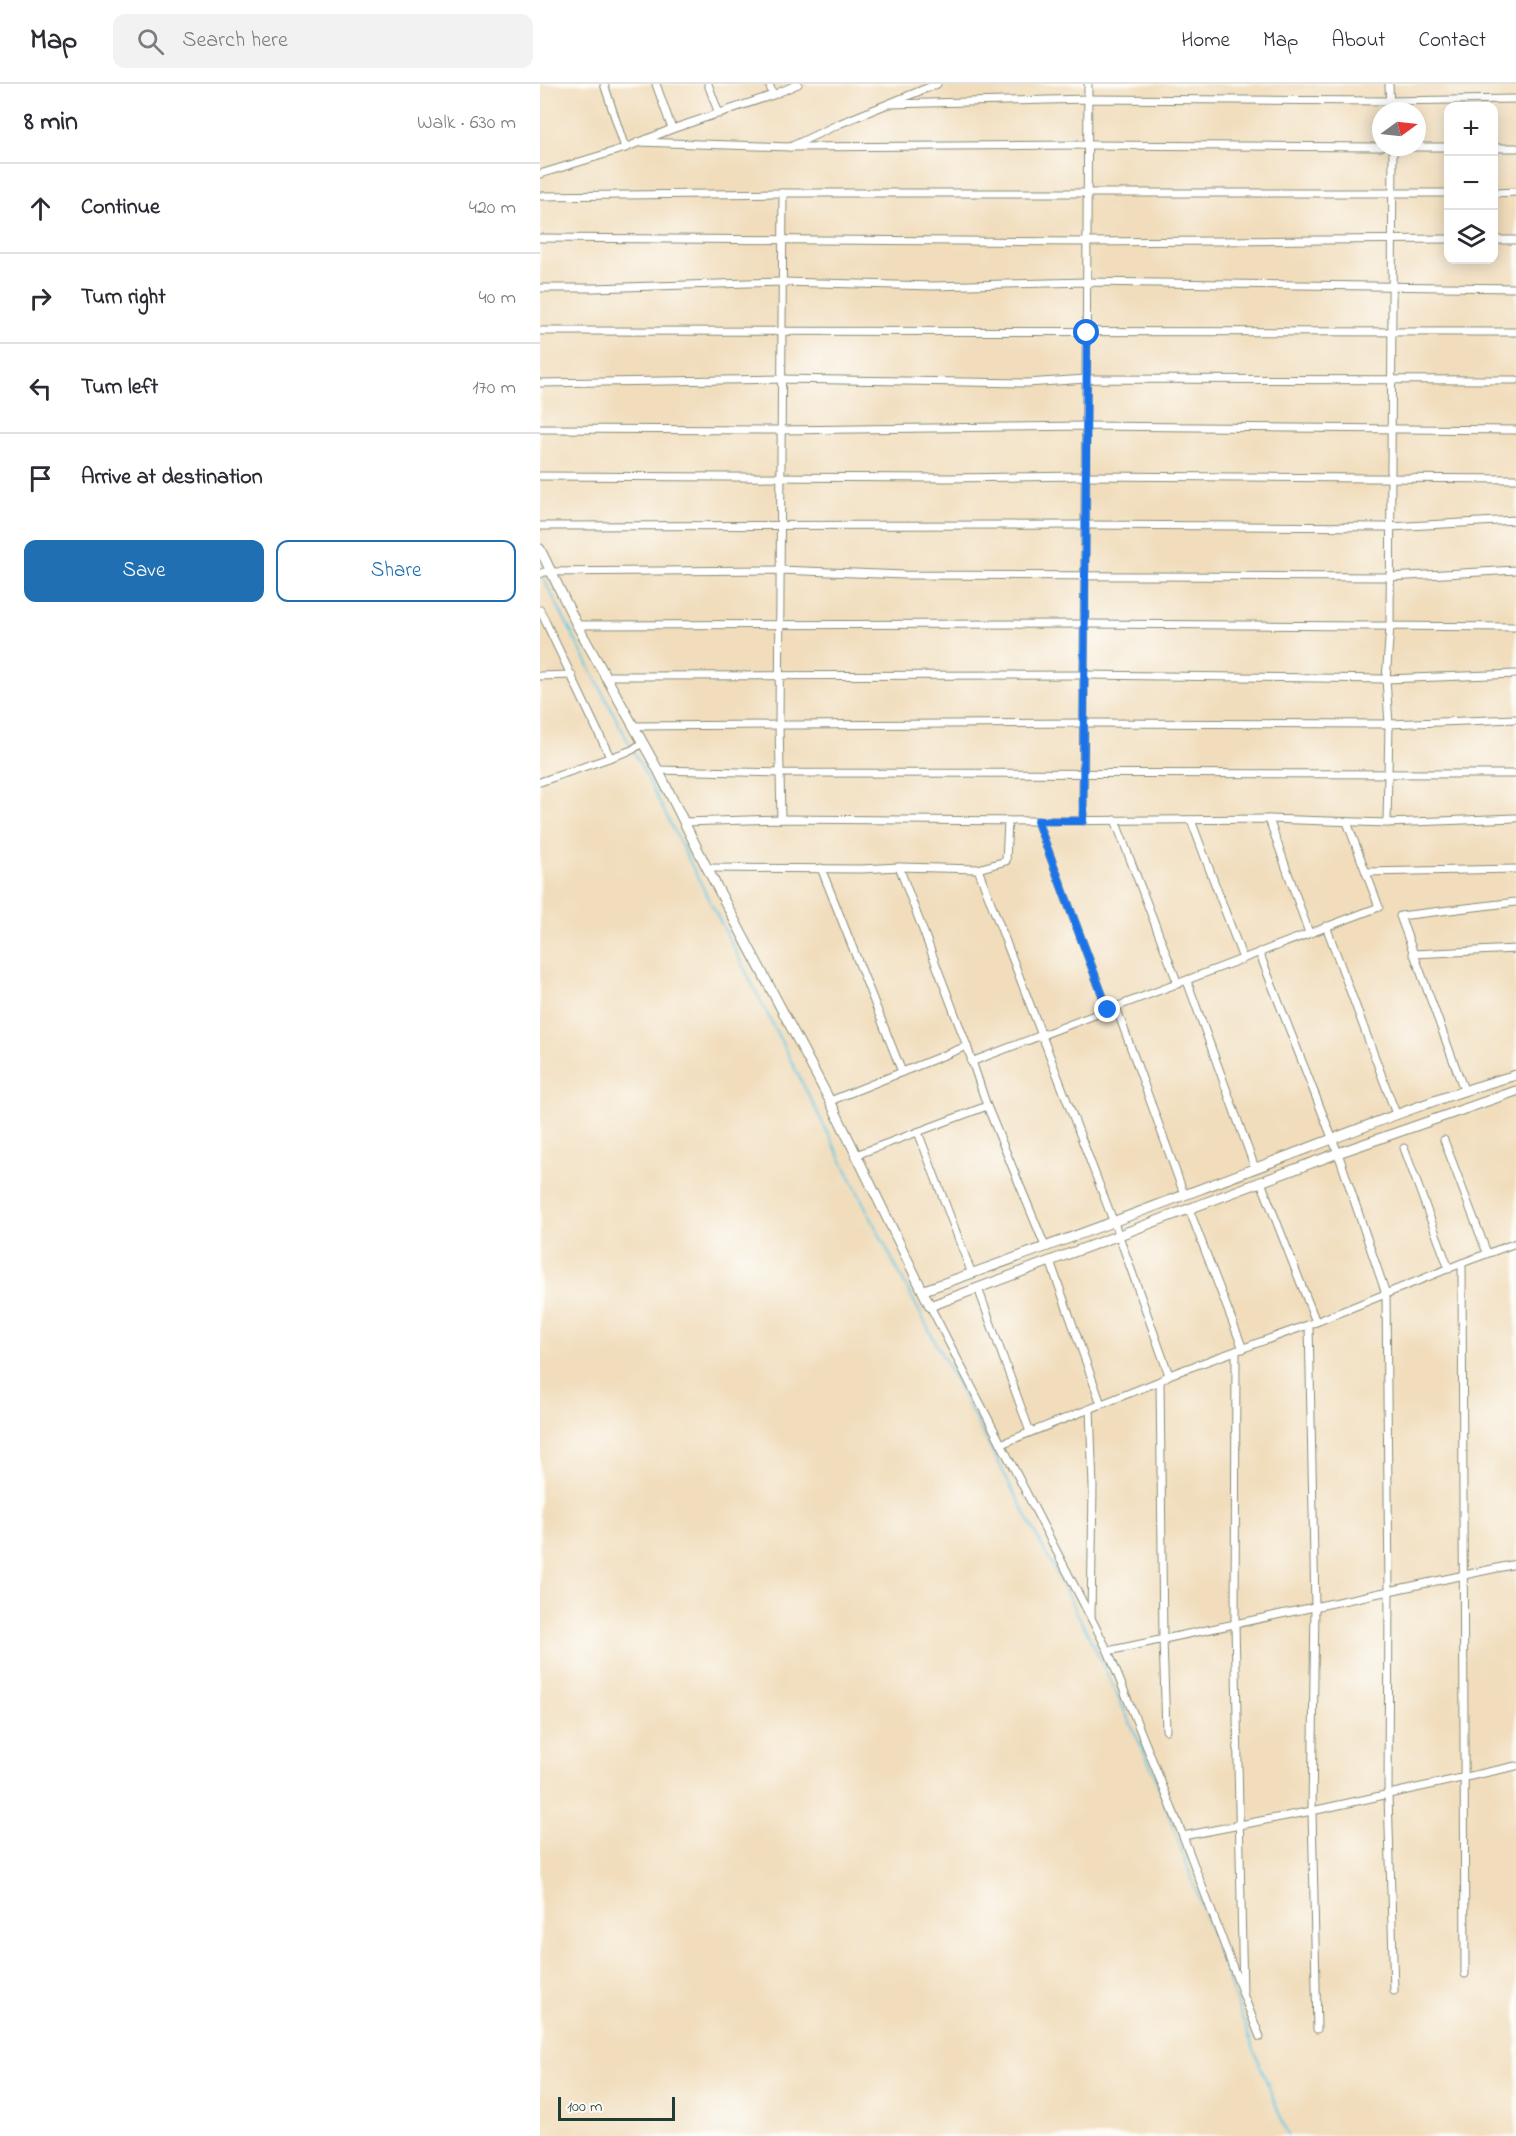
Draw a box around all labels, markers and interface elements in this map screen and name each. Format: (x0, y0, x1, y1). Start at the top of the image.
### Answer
search box (113, 14, 533, 68)
text: Map (30, 21, 77, 62)
icon: search (134, 25, 167, 58)
text: Search here (182, 25, 288, 57)
text: Home (1181, 26, 1230, 56)
text: Map (1263, 26, 1298, 56)
text: About (1331, 26, 1385, 56)
text: Contact (1418, 26, 1486, 56)
north arrow (1372, 102, 1426, 156)
map controls (1444, 102, 1498, 264)
button: + (1444, 102, 1498, 156)
text: 8 min (24, 104, 78, 142)
text: Walk · 630 m (417, 109, 516, 138)
button: − (1444, 156, 1498, 210)
icon: ahead (24, 192, 57, 225)
text: Continue (81, 192, 160, 224)
text: 420 m (469, 194, 516, 223)
button: layers (1444, 210, 1498, 264)
icon: right (24, 282, 57, 315)
text: Turn right (81, 282, 166, 314)
text: 40 m (479, 284, 516, 313)
route start (1073, 319, 1099, 345)
icon: left (24, 372, 57, 405)
text: Turn left (81, 372, 158, 404)
text: 170 m (472, 374, 516, 403)
icon: arrive (24, 462, 57, 495)
text: Arrive at destination (81, 462, 263, 494)
button: Save (24, 540, 264, 602)
button: Share (276, 540, 516, 602)
route end (1094, 996, 1120, 1022)
scale bar (558, 2094, 675, 2122)
text: 100 m (567, 2095, 602, 2119)

